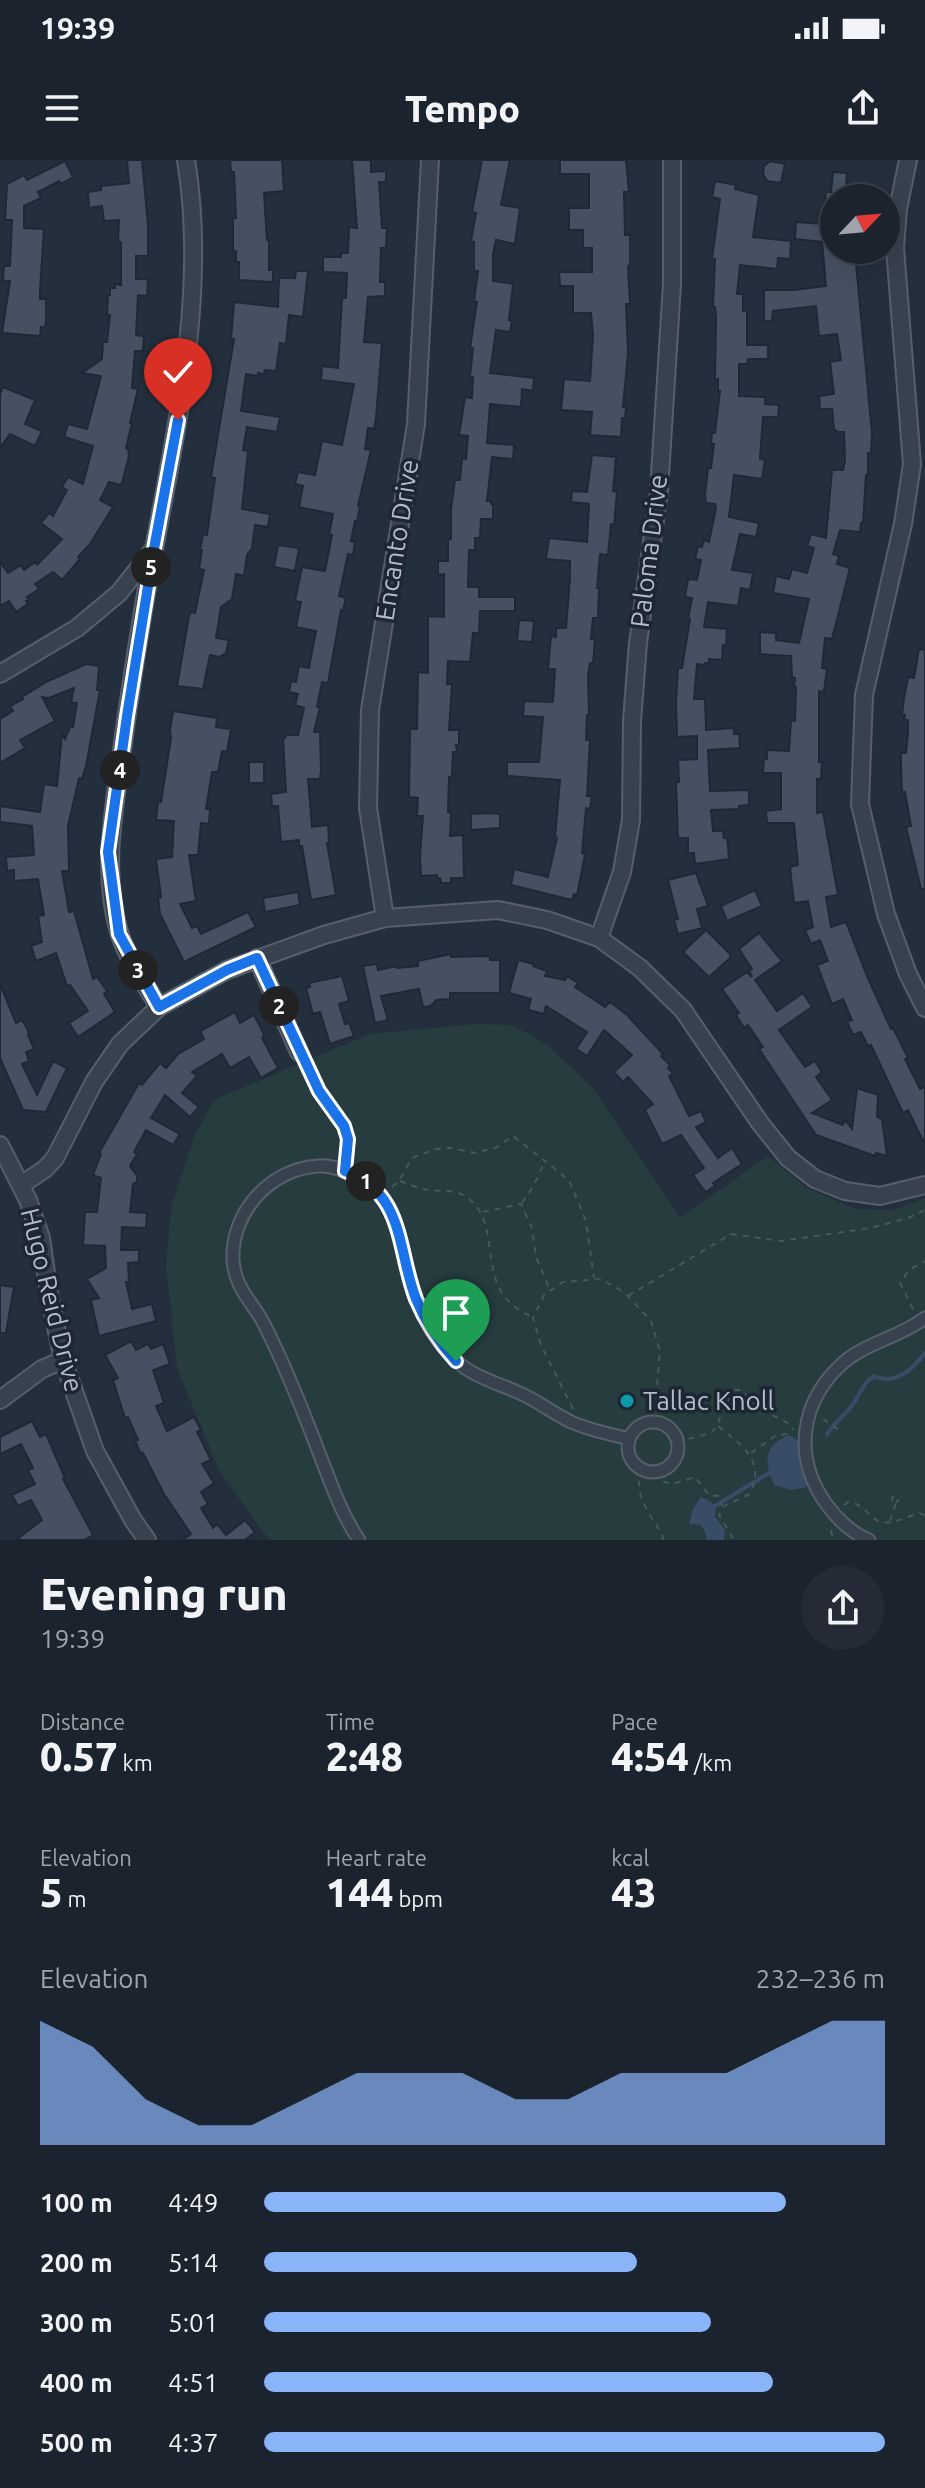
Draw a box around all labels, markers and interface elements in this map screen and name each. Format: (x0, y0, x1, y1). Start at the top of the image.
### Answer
text: 19:39 (40, 11, 115, 45)
icon: menu (40, 86, 84, 130)
icon: share (841, 86, 885, 130)
text: Tempo (405, 88, 520, 129)
north arrow (820, 184, 900, 264)
map controls (820, 184, 900, 264)
pin (144, 338, 212, 420)
icon: check (156, 350, 200, 394)
street label: Encanto Drive (369, 457, 424, 622)
street label: Paloma Drive (625, 473, 672, 629)
pin: 5 (131, 547, 171, 587)
text: 5 (145, 554, 157, 579)
pin: 4 (100, 750, 140, 790)
text: 4 (114, 757, 126, 782)
pin: 3 (118, 950, 158, 990)
text: 3 (132, 957, 144, 982)
pin: 2 (259, 986, 299, 1026)
text: 2 (273, 993, 285, 1018)
pin: 1 (346, 1161, 386, 1201)
text: 1 (360, 1168, 372, 1193)
street label: Hugo Reid Drive (16, 1205, 89, 1395)
pin (422, 1279, 490, 1361)
icon: arrive (434, 1291, 478, 1335)
place label: Tallac Knoll (643, 1386, 775, 1415)
marker: Tallac Knoll (618, 1392, 636, 1410)
button: share (801, 1566, 885, 1650)
text: Evening run (40, 1569, 288, 1618)
text: 19:39 (40, 1624, 105, 1653)
text: Distance (40, 1709, 125, 1734)
text: Time (326, 1709, 375, 1734)
text: Pace (611, 1709, 658, 1734)
text: 0.57 (40, 1734, 118, 1779)
text: 2:48 (326, 1734, 403, 1779)
text: 4:54 (611, 1734, 689, 1779)
text: km (118, 1750, 153, 1775)
text: /km (689, 1750, 732, 1775)
text: Elevation (40, 1845, 132, 1870)
text: Heart rate (326, 1845, 427, 1870)
text: kcal (611, 1845, 649, 1870)
text: 5 (40, 1870, 63, 1915)
text: 144 (326, 1870, 393, 1915)
text: 43 (611, 1870, 656, 1915)
text: m (63, 1886, 87, 1911)
text: bpm (393, 1886, 443, 1911)
text: Elevation (40, 1964, 148, 1993)
text: 232–236 m (756, 1964, 885, 1993)
text: 100 m (40, 2188, 113, 2217)
text: 4:49 (168, 2188, 218, 2217)
text: 200 m (40, 2248, 113, 2277)
text: 5:14 (168, 2248, 218, 2277)
text: 300 m (40, 2308, 113, 2337)
text: 5:01 (168, 2308, 218, 2337)
text: 400 m (40, 2368, 113, 2397)
text: 4:51 (168, 2368, 218, 2397)
text: 500 m (40, 2428, 113, 2457)
text: 4:37 (168, 2428, 218, 2457)

